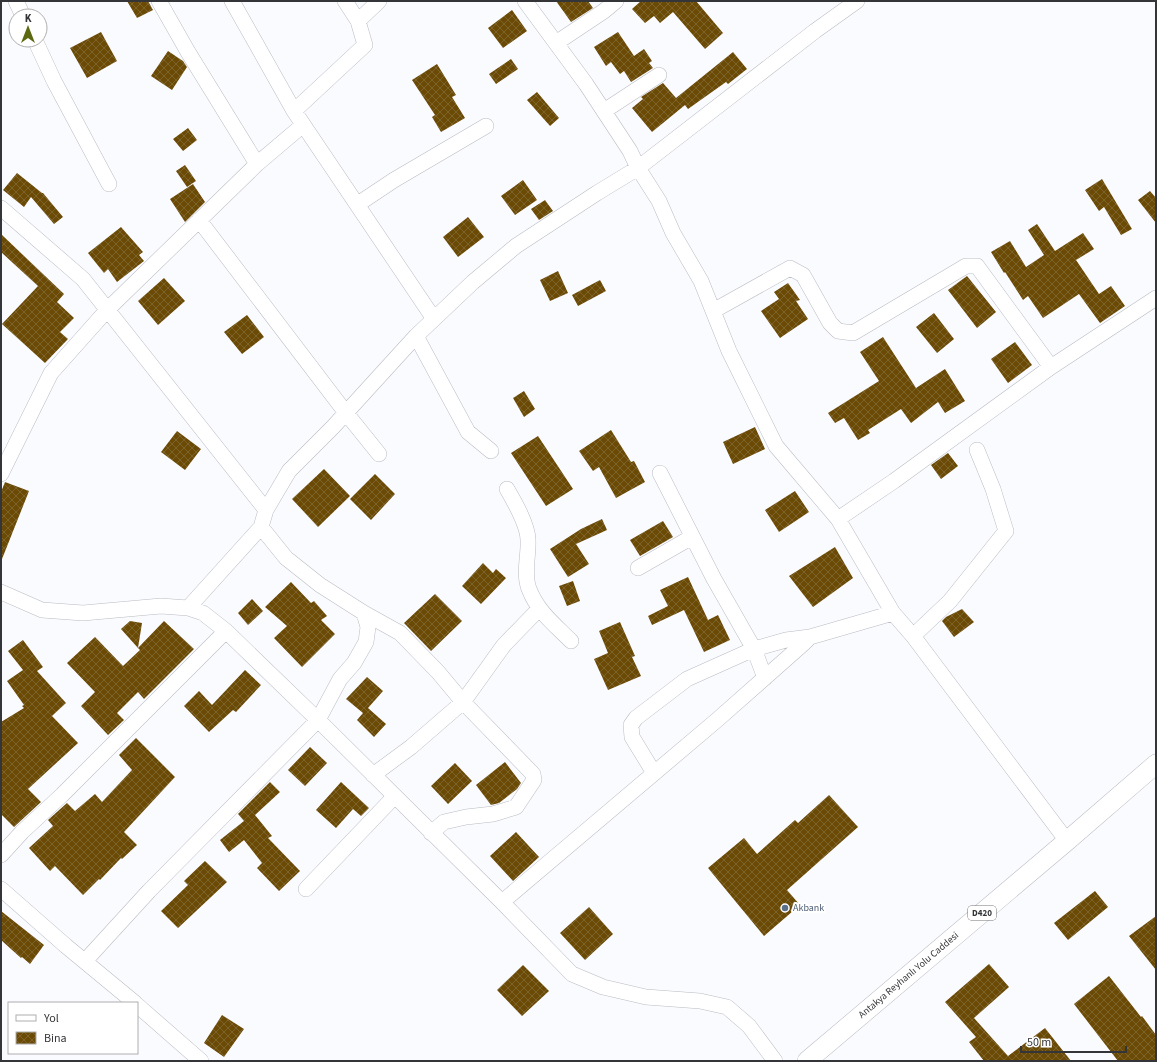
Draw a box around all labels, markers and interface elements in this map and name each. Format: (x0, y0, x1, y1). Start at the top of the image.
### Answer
north arrow (8, 8, 48, 48)
text: K (25, 11, 32, 26)
place label: Akbank (793, 901, 824, 915)
marker: Akbank (780, 903, 790, 913)
road number: D420 (968, 906, 996, 920)
street label: Antakya Reyhanlı Yolu Caddesi (855, 929, 962, 1022)
legend (8, 1002, 138, 1054)
text: Yol (43, 1010, 59, 1027)
scale bar (1021, 1028, 1126, 1054)
text: Bina (44, 1030, 67, 1047)
text: 50 m (1027, 1034, 1051, 1051)

